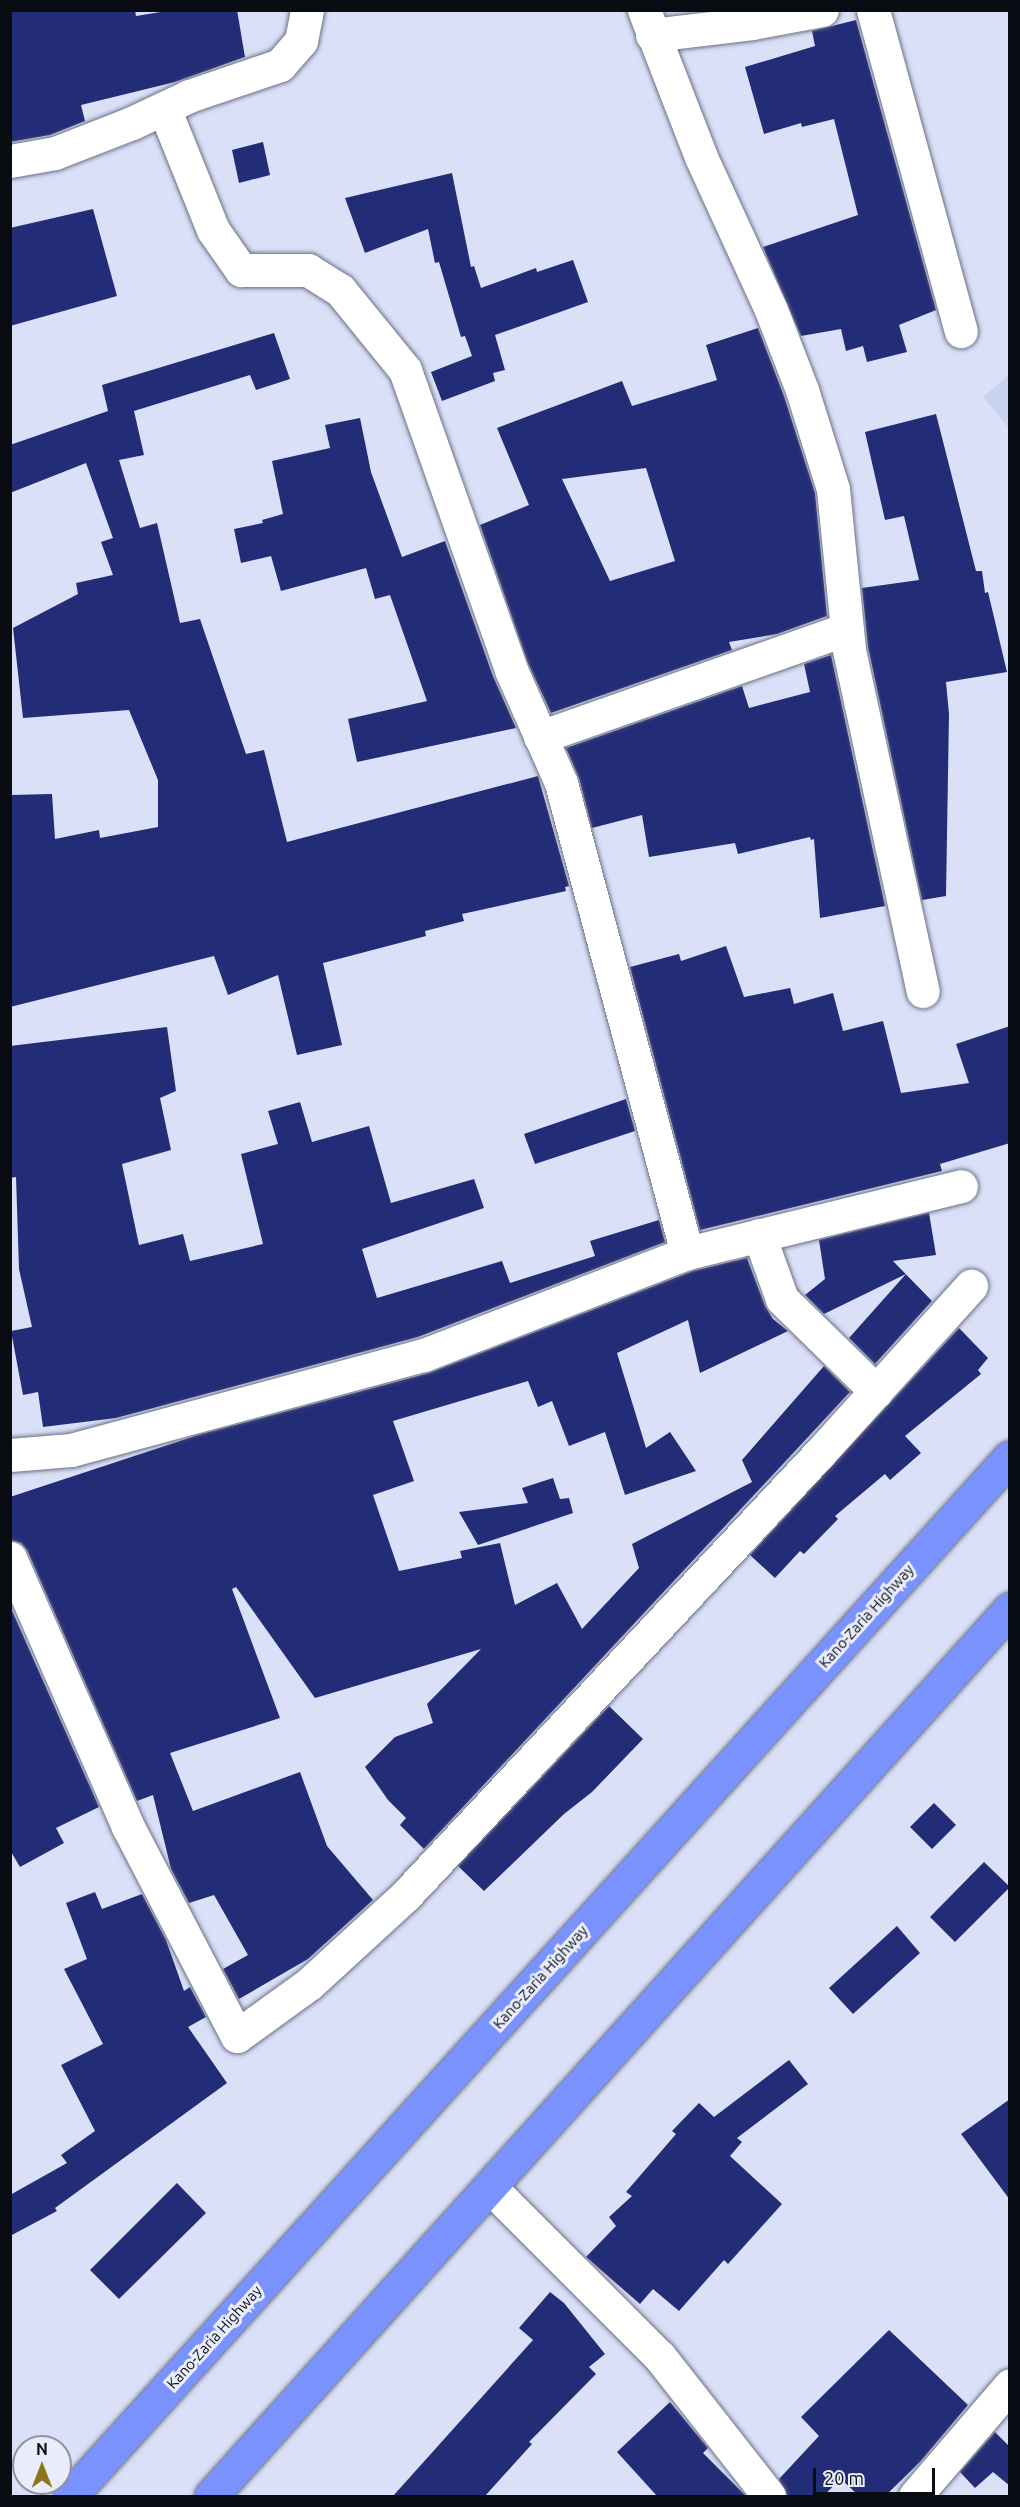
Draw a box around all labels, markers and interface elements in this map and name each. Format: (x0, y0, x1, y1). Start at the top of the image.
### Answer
street label: Kano-Zaria Highway (815, 1561, 917, 1671)
street label: Kano-Zaria Highway (489, 1922, 591, 2032)
street label: Kano-Zaria Highway (163, 2282, 265, 2392)
north arrow (12, 2435, 72, 2495)
text: N (36, 2440, 48, 2458)
scale bar (816, 2456, 938, 2494)
text: 20 m (824, 2468, 864, 2488)

